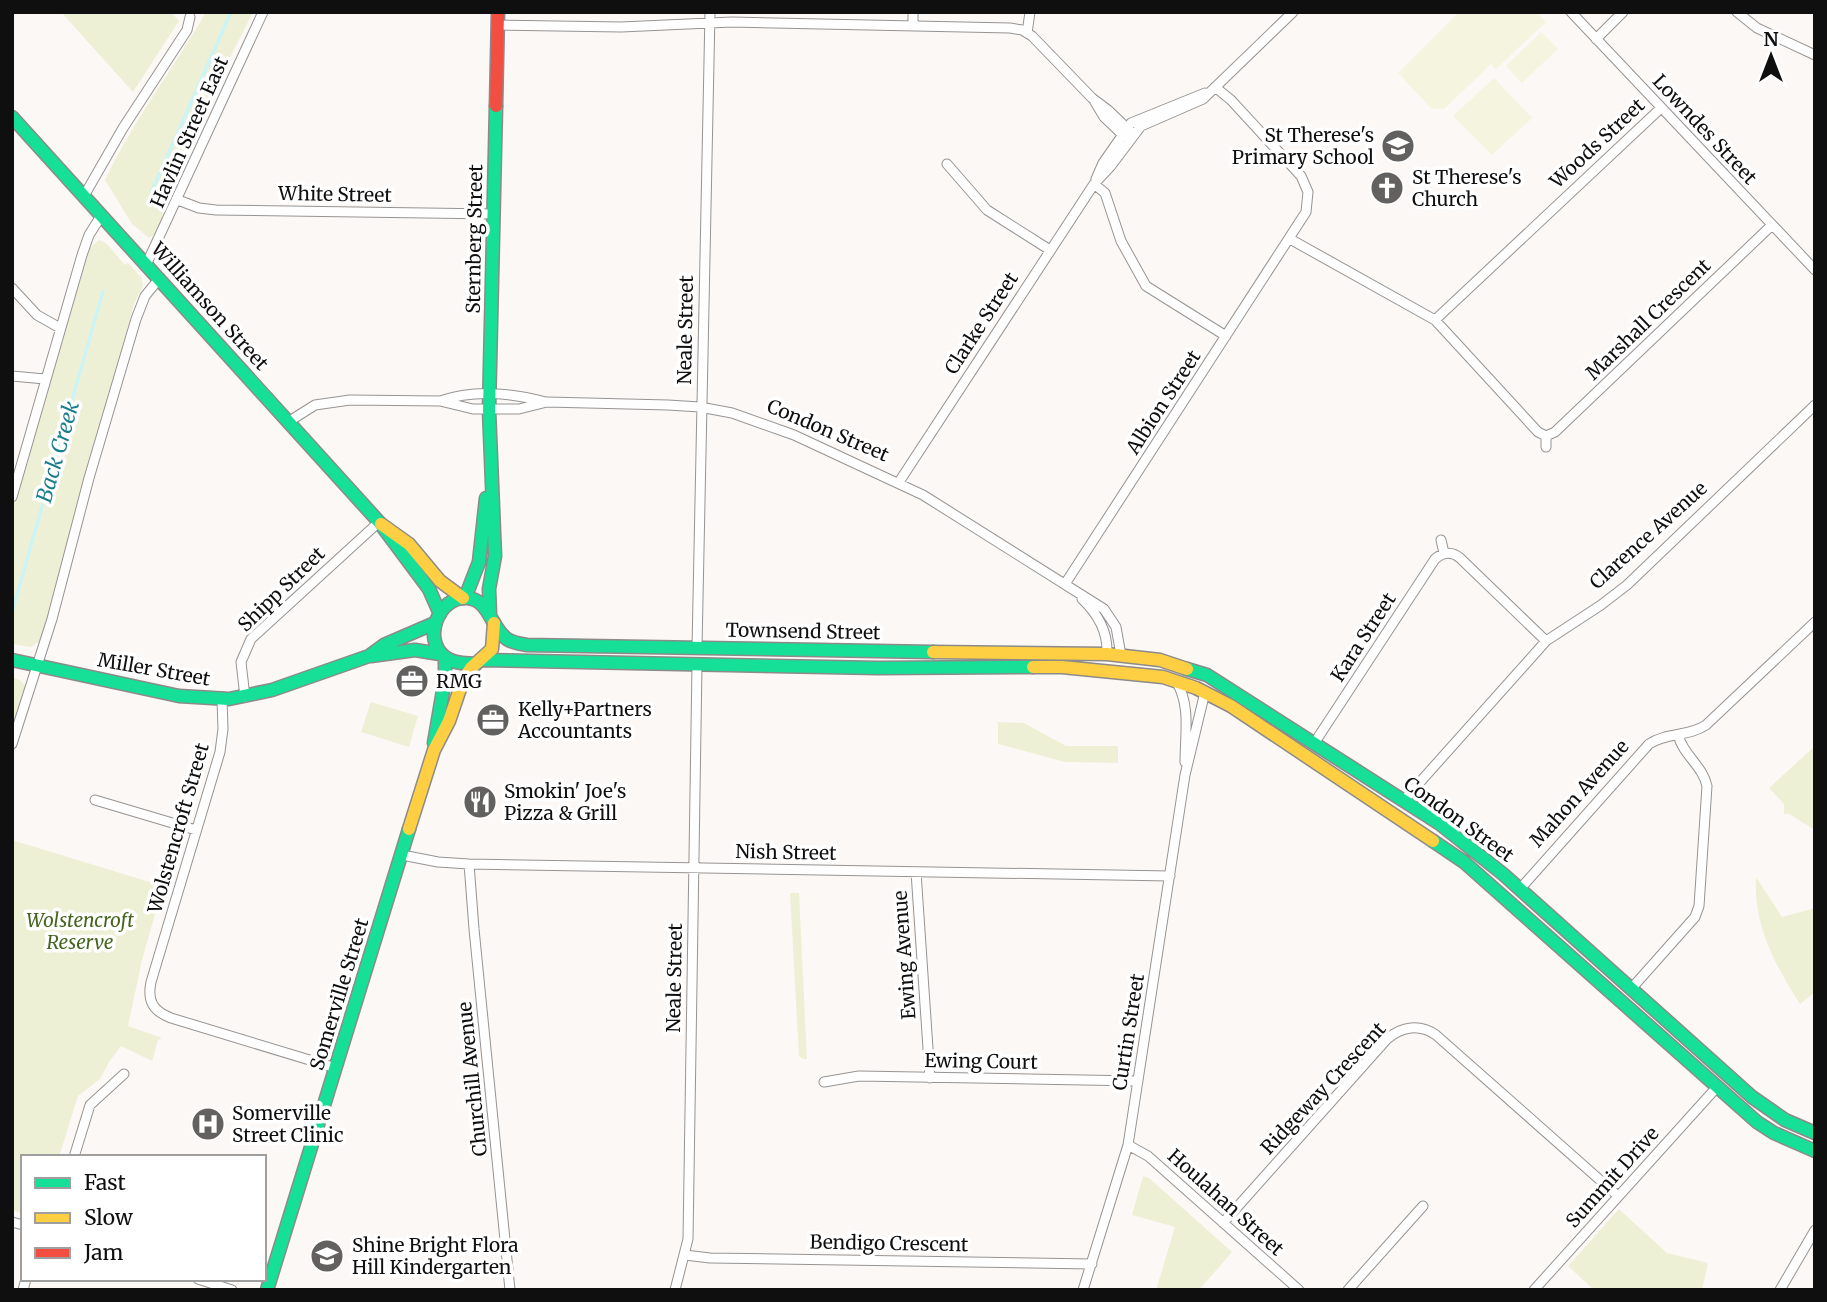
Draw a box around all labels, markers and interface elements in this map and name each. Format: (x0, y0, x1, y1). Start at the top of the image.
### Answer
north arrow (1736, 21, 1806, 91)
text: N (1763, 27, 1779, 51)
street label: Havlin Street East (145, 52, 233, 211)
street label: Lowndes Street (1648, 69, 1763, 189)
street label: Woods Street (1544, 93, 1650, 194)
place label: St Therese's Primary School (1232, 123, 1374, 169)
school or university icon: St Therese's Primary School (1379, 127, 1417, 165)
street label: Sternberg Street (461, 164, 487, 314)
place label: St Therese's Church (1412, 165, 1522, 211)
church icon: St Therese's Church (1368, 169, 1406, 207)
street label: White Street (277, 181, 393, 207)
street label: Williamson Street (146, 236, 274, 375)
street label: Marshall Crescent (1581, 253, 1716, 385)
street label: Clarke Street (939, 267, 1023, 379)
street label: Neale Street (672, 274, 698, 385)
street label: Albion Street (1120, 345, 1206, 459)
street label: Condon Street (763, 394, 893, 467)
water label: Back Creek (30, 398, 85, 506)
street label: Clarence Avenue (1584, 476, 1712, 594)
street label: Shipp Street (232, 541, 330, 636)
street label: Kara Street (1325, 588, 1401, 686)
street label: Townsend Street (725, 618, 881, 644)
street label: Miller Street (96, 647, 213, 691)
office icon: RMG (393, 662, 431, 700)
place label: RMG (436, 669, 482, 693)
place label: Kelly+Partners Accountants (517, 697, 652, 743)
office icon: Kelly+Partners Accountants (474, 701, 512, 739)
street label: Mahon Avenue (1524, 734, 1634, 852)
street label: Wolstencroft Street (142, 740, 214, 917)
street label: Condon Street (1399, 771, 1519, 867)
place label: Smokin' Joe's Pizza & Grill (504, 779, 626, 825)
restaurant icon: Smokin' Joe's Pizza & Grill (461, 783, 499, 821)
street label: Nish Street (735, 839, 837, 865)
street label: Ewing Avenue (888, 890, 920, 1020)
park label: Wolstencroft Reserve (26, 908, 134, 954)
street label: Somerville Street (304, 914, 374, 1073)
street label: Neale Street (661, 922, 687, 1033)
street label: Curtin Street (1107, 971, 1149, 1092)
street label: Churchill Avenue (452, 1000, 492, 1157)
street label: Ridgeway Crescent (1255, 1016, 1391, 1159)
street label: Ewing Court (924, 1048, 1039, 1074)
place label: Somerville Street Clinic (232, 1101, 344, 1147)
hospital icon: Somerville Street Clinic (189, 1105, 227, 1143)
street label: Summit Drive (1560, 1121, 1664, 1232)
street label: Houlahan Street (1163, 1144, 1289, 1261)
legend (21, 1155, 266, 1281)
text: Fast (84, 1169, 126, 1196)
text: Slow (84, 1204, 133, 1231)
street label: Bendigo Crescent (809, 1230, 969, 1256)
place label: Shine Bright Flora Hill Kindergarten (352, 1233, 518, 1279)
school or university icon: Shine Bright Flora Hill Kindergarten (308, 1237, 346, 1275)
text: Jam (83, 1239, 123, 1266)

